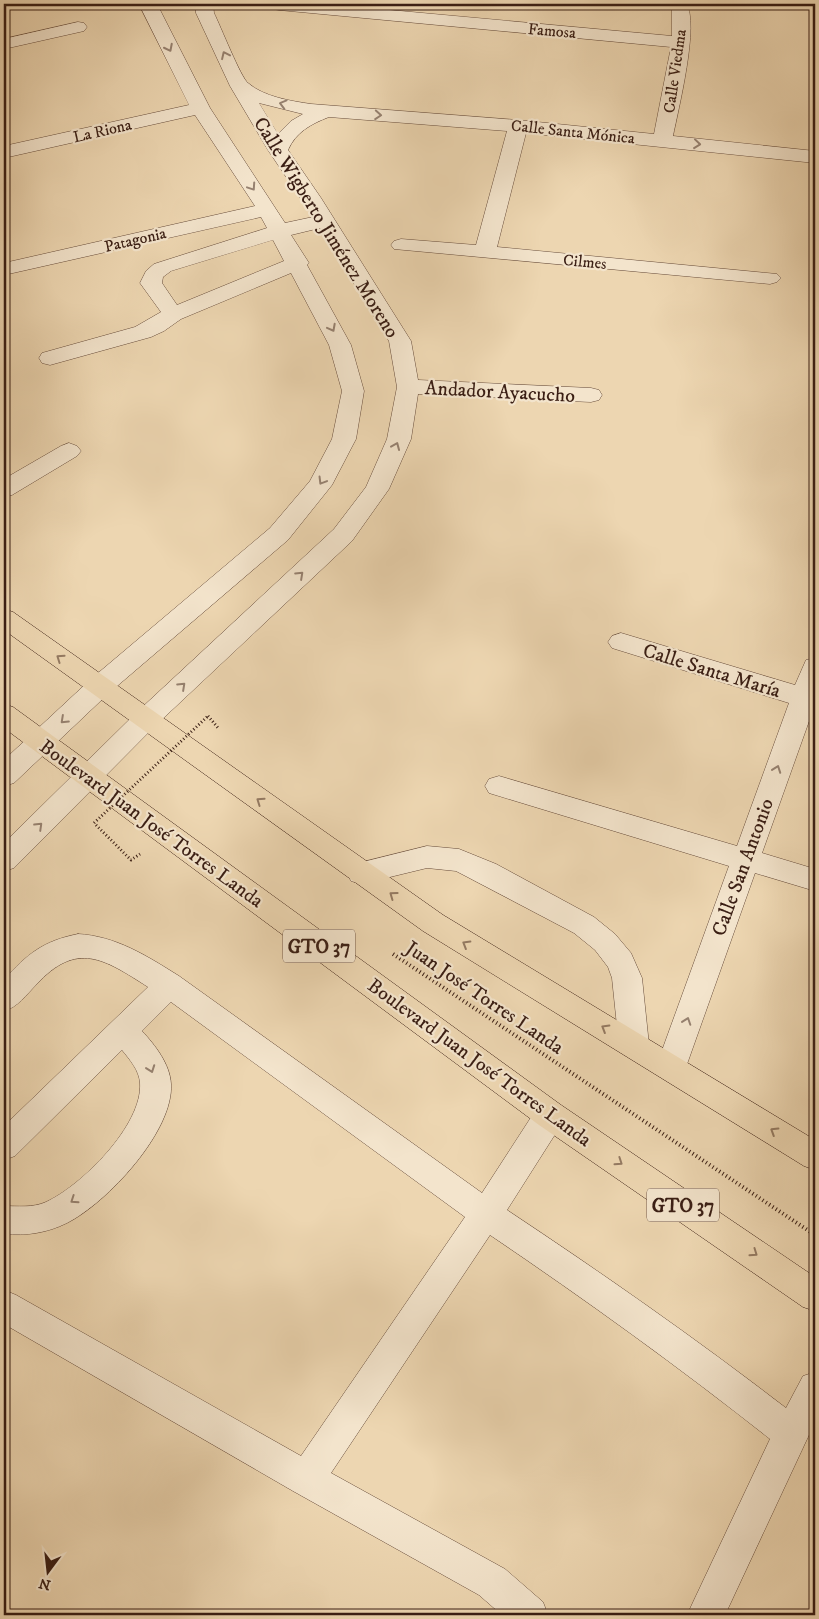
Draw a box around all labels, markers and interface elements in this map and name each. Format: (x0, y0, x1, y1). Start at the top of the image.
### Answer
street label: Famosa (527, 19, 577, 43)
street label: Calle Viedma (659, 28, 691, 114)
one-way arrow (163, 42, 173, 51)
one-way arrow (220, 51, 231, 60)
one-way arrow (279, 100, 287, 110)
one-way arrow (374, 109, 382, 120)
street label: Calle Wigberto Jiménez Moreno (247, 113, 404, 343)
street label: La Riona (71, 114, 134, 147)
street label: Calle Santa Mónica (510, 116, 636, 148)
one-way arrow (693, 138, 701, 149)
one-way arrow (246, 181, 256, 190)
street label: Patagonia (102, 223, 168, 257)
street label: Cilmes (562, 250, 607, 274)
one-way arrow (326, 323, 336, 332)
street label: Andador Ayacucho (424, 376, 576, 409)
one-way arrow (389, 442, 400, 451)
one-way arrow (318, 475, 328, 484)
one-way arrow (295, 572, 304, 581)
street label: Calle Santa María (640, 639, 784, 704)
one-way arrow (56, 655, 66, 664)
one-way arrow (176, 683, 185, 692)
one-way arrow (61, 714, 70, 723)
street label: Boulevard Juan José Torres Landa (34, 735, 268, 914)
one-way arrow (771, 766, 781, 774)
street label: Calle San Antonio (707, 795, 780, 940)
one-way arrow (257, 798, 266, 807)
one-way arrow (33, 823, 42, 832)
one-way arrow (389, 892, 399, 901)
road number: GTO 37 (283, 929, 355, 962)
street label: Juan José Torres Landa (399, 935, 569, 1061)
one-way arrow (463, 940, 472, 950)
street label: Boulevard Juan José Torres Landa (362, 974, 596, 1153)
one-way arrow (681, 1018, 691, 1026)
one-way arrow (602, 1024, 611, 1034)
one-way arrow (145, 1064, 155, 1073)
one-way arrow (770, 1127, 779, 1137)
one-way arrow (613, 1156, 623, 1165)
road number: GTO 37 (647, 1188, 719, 1222)
one-way arrow (71, 1194, 80, 1203)
one-way arrow (748, 1247, 757, 1256)
north arrow (22, 1546, 72, 1596)
text: N (37, 1573, 53, 1594)

